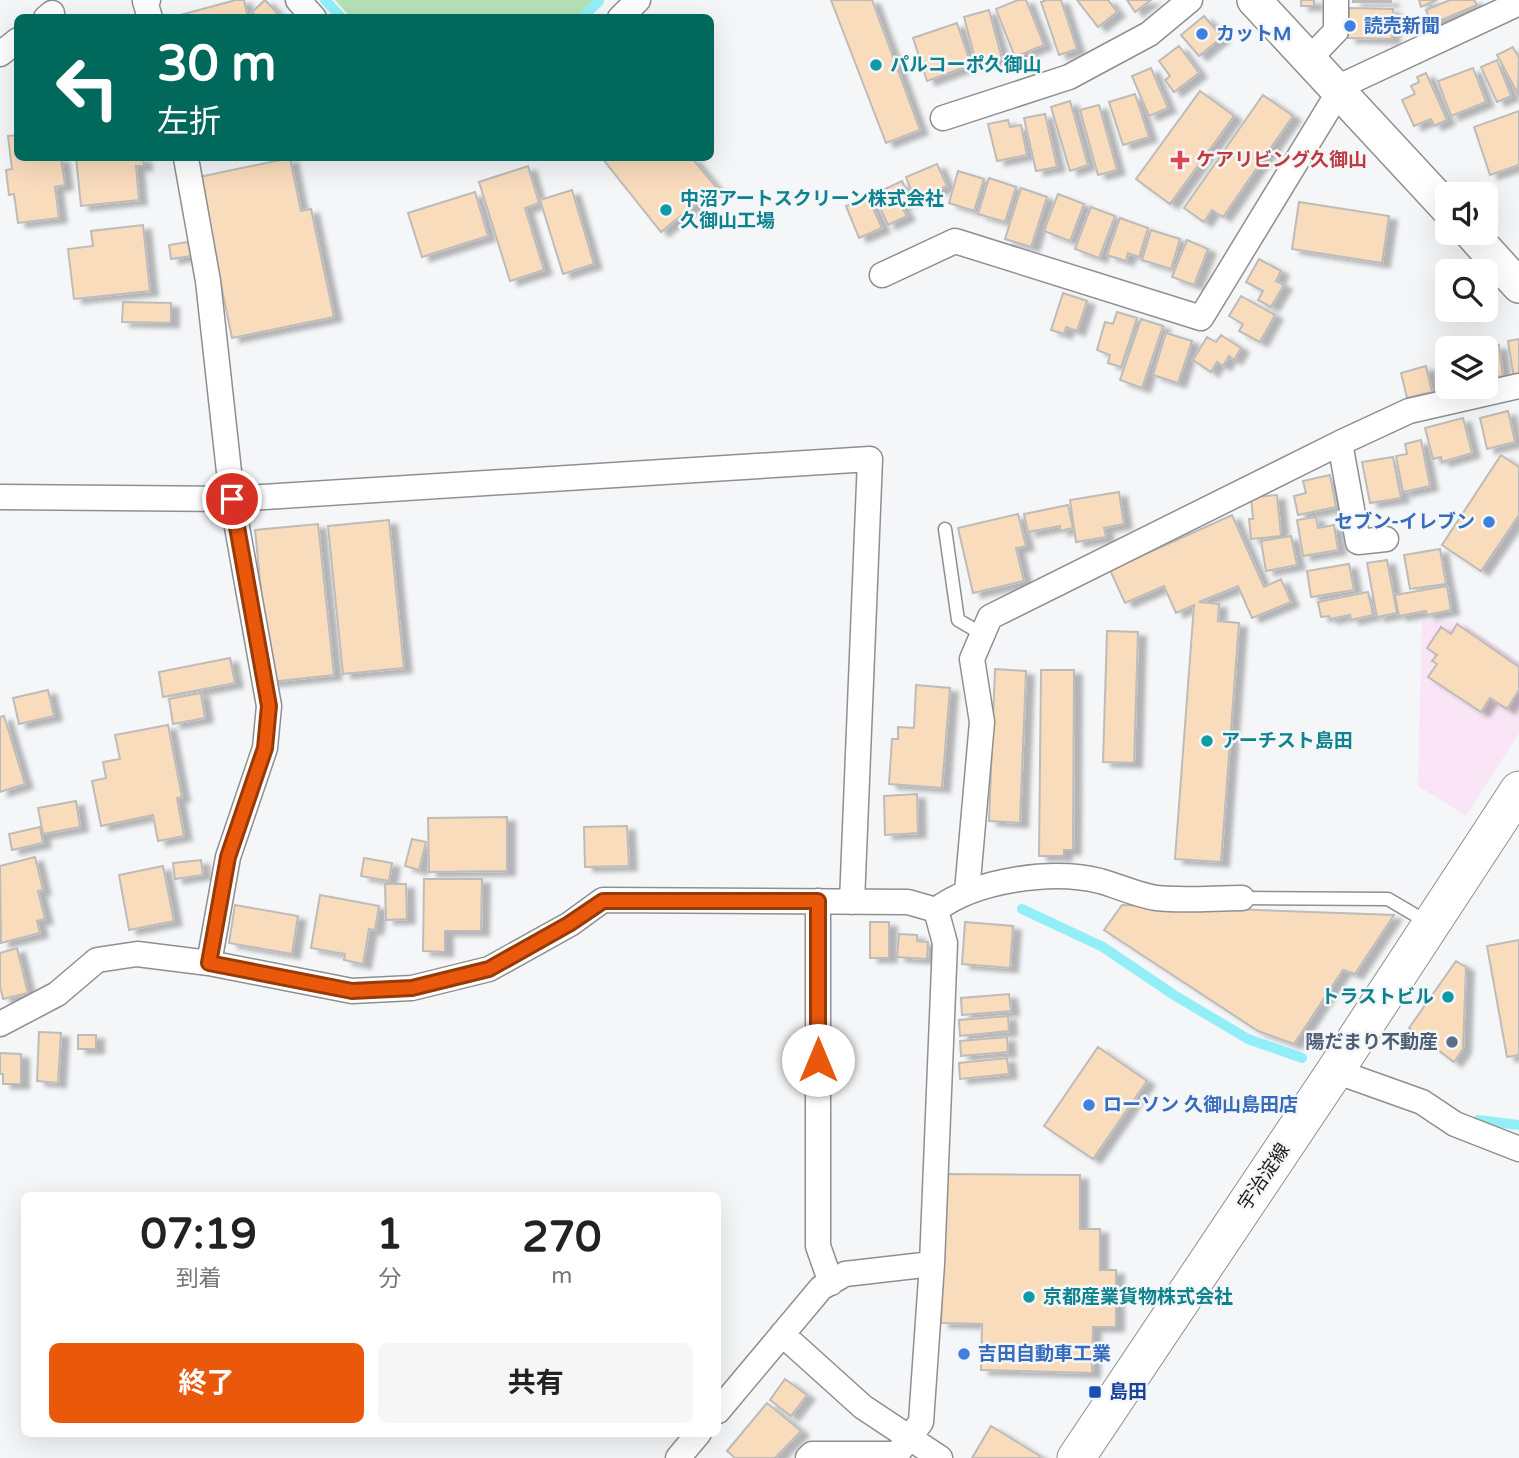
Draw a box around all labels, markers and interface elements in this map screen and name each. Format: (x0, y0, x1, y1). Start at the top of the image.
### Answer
place label: 読売新聞 (1364, 15, 1440, 37)
marker: 読売新聞 (1342, 18, 1358, 34)
place label: カットM (1216, 23, 1291, 45)
marker: カットM (1194, 26, 1210, 42)
text: 30 m (157, 35, 276, 94)
icon: left (42, 42, 133, 133)
place label: パルコーポ久御山 (890, 54, 1042, 76)
marker: パルコーポ久御山 (868, 57, 884, 73)
text: 左折 (157, 103, 221, 141)
place label: ケアリビング久御山 (1196, 149, 1367, 171)
marker: ケアリビング久御山 (1170, 150, 1190, 170)
map controls (1435, 182, 1498, 399)
button: sound (1435, 182, 1498, 245)
place label: 中沼アートスクリーン株式会社 久御山工場 (680, 188, 944, 232)
marker: 中沼アートスクリーン株式会社 久御山工場 (658, 202, 674, 218)
button: search (1435, 259, 1498, 322)
button: layers (1435, 336, 1498, 399)
pin (202, 469, 262, 529)
icon: arrive (213, 480, 251, 518)
place label: セブン-イレブン (1334, 511, 1475, 533)
marker: セブン-イレブン (1481, 514, 1497, 530)
place label: アーチスト島田 (1221, 730, 1353, 752)
marker: アーチスト島田 (1199, 733, 1215, 749)
place label: トラストビル (1320, 986, 1434, 1008)
marker: トラストビル (1440, 989, 1456, 1005)
position arrow (781, 1023, 855, 1097)
place label: 陽だまり不動産 (1305, 1031, 1438, 1053)
marker: 陽だまり不動産 (1444, 1034, 1460, 1050)
place label: ローソン 久御山島田店 (1103, 1094, 1298, 1116)
marker: ローソン 久御山島田店 (1081, 1097, 1097, 1113)
street label: 宇治淀線 (1234, 1139, 1294, 1215)
text: 07:19 (141, 1209, 257, 1260)
text: 1 (376, 1209, 403, 1260)
text: 270 (522, 1212, 601, 1263)
text: m (551, 1262, 572, 1290)
text: 到着 (176, 1265, 222, 1293)
text: 分 (378, 1265, 401, 1293)
place label: 京都産業貨物株式会社 (1043, 1286, 1233, 1308)
marker: 京都産業貨物株式会社 (1021, 1289, 1037, 1305)
button: 終了 (49, 1343, 364, 1423)
button: 共有 (378, 1343, 693, 1423)
place label: 吉田自動車工業 (978, 1343, 1111, 1365)
marker: 吉田自動車工業 (956, 1346, 972, 1362)
place label: 島田 (1109, 1381, 1147, 1403)
marker: 島田 (1087, 1384, 1103, 1400)

